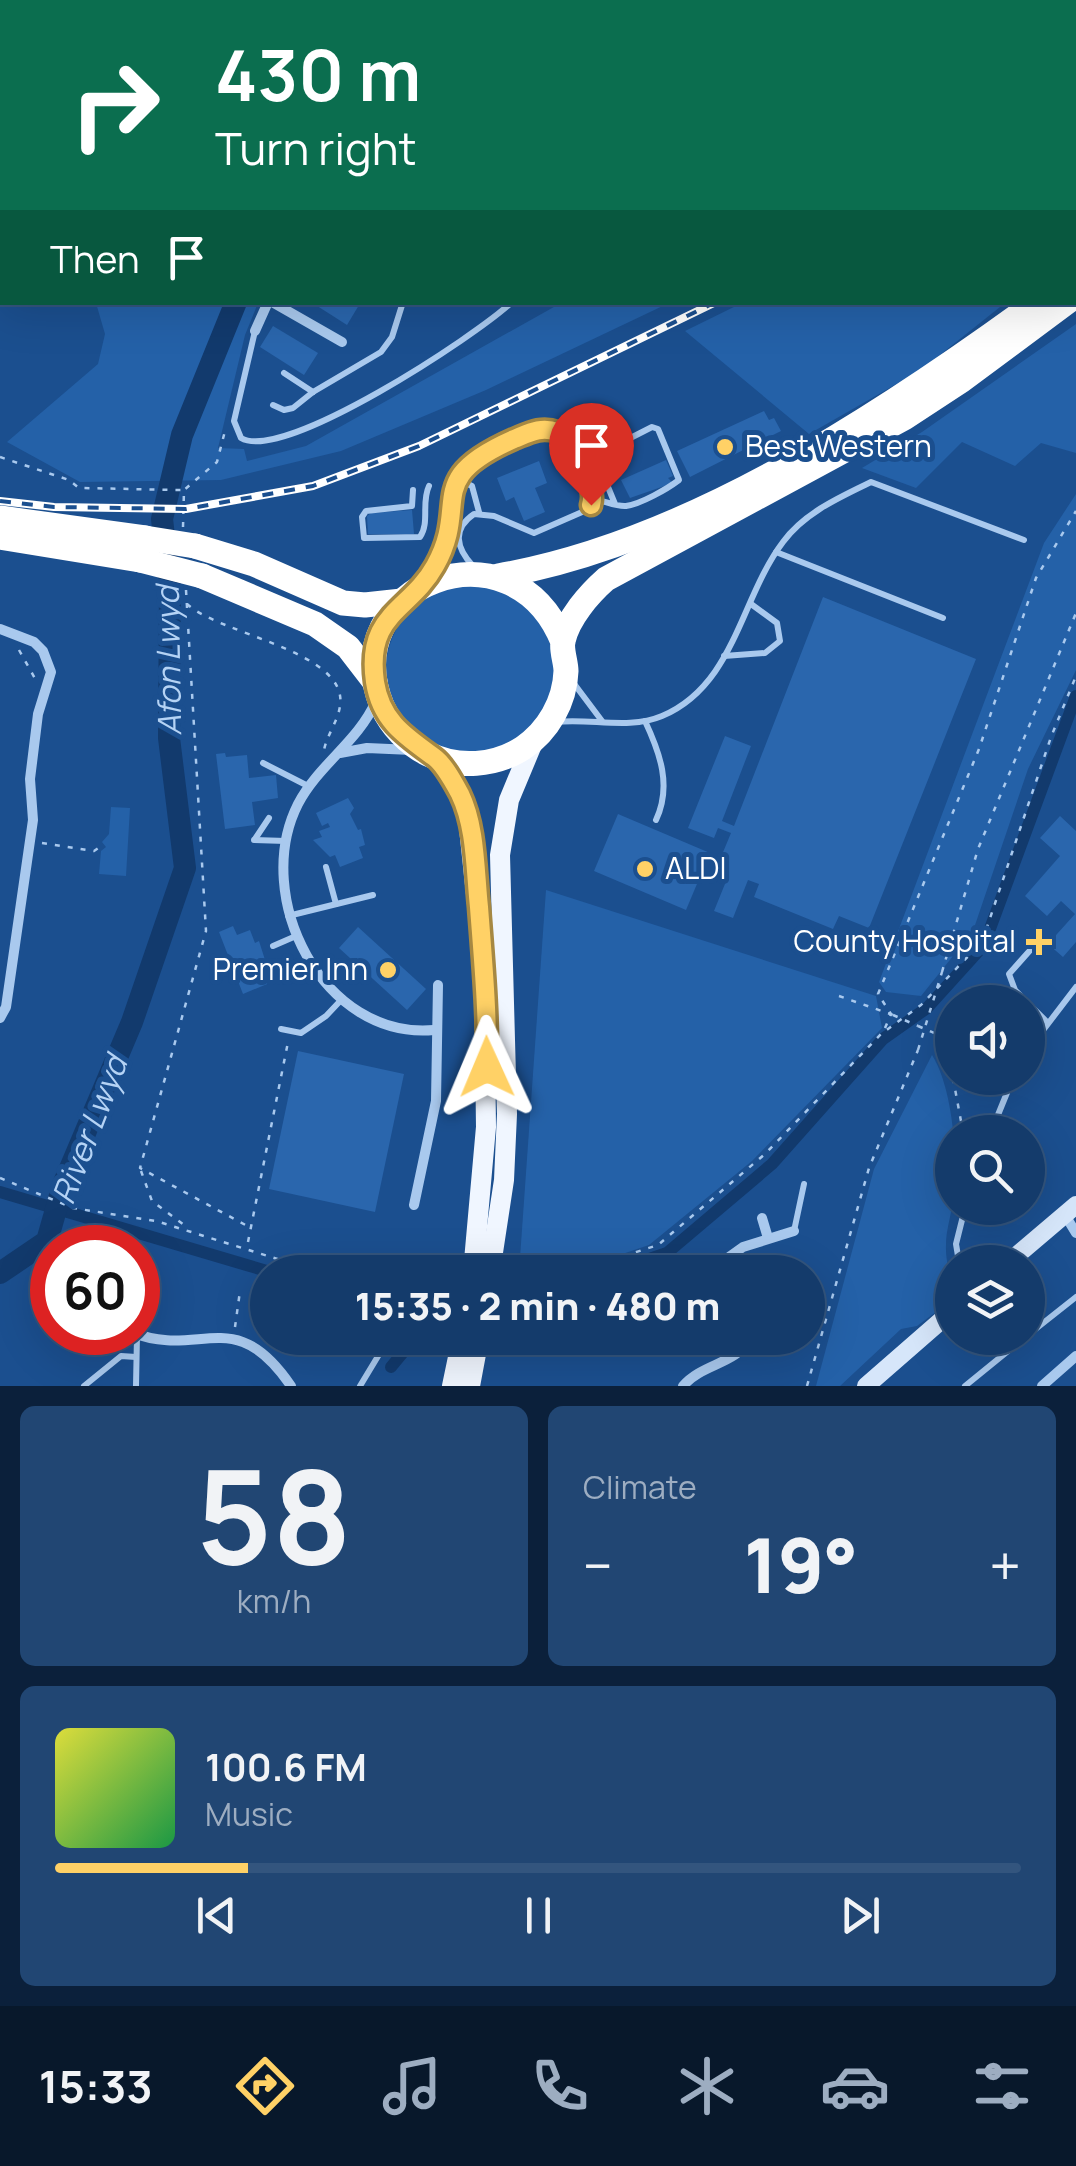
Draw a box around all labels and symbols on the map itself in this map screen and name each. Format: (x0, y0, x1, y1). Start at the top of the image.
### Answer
pin (549, 403, 634, 506)
place label: Best Western (745, 425, 932, 466)
marker: Best Western (714, 436, 736, 458)
water label: Afon Lwyd (145, 582, 191, 736)
place label: ALDI (665, 847, 726, 888)
marker: ALDI (634, 858, 656, 880)
place label: County Hospital (793, 920, 1016, 961)
marker: County Hospital (1026, 929, 1052, 955)
place label: Premier Inn (213, 948, 368, 989)
marker: Premier Inn (377, 959, 399, 981)
position arrow (435, 1015, 539, 1119)
water label: River Lwyd (41, 1046, 139, 1210)
speed limit sign: 60 (30, 1225, 160, 1355)

